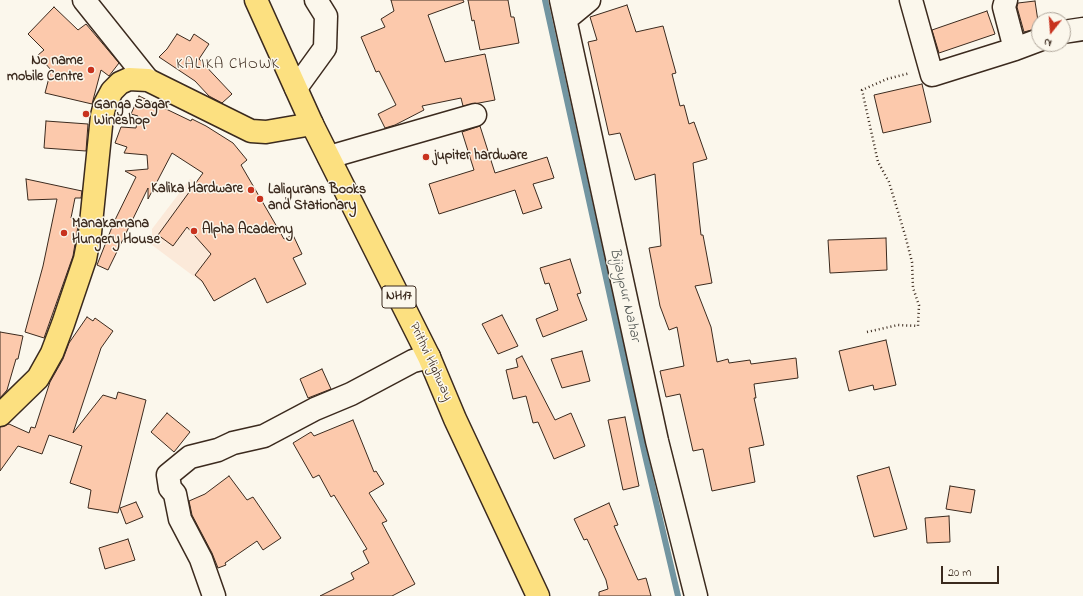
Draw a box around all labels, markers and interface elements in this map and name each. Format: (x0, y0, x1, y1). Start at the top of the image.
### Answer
north arrow (1031, 12, 1071, 52)
text: N (1042, 34, 1054, 51)
place label: No name mobile Centre (7, 54, 83, 86)
district label: KALIKA CHOWK (176, 57, 280, 75)
marker: No name mobile Centre (86, 65, 96, 75)
place label: Ganga Sagar Wineshop (94, 98, 169, 130)
marker: Ganga Sagar Wineshop (81, 109, 91, 119)
place label: jupiter hardware (434, 149, 527, 165)
marker: jupiter hardware (421, 152, 431, 162)
place label: Kalika Hardware (151, 182, 243, 198)
place label: Laligurans Books and Stationary (268, 183, 366, 216)
marker: Kalika Hardware (246, 185, 256, 195)
marker: Laligurans Books and Stationary (255, 194, 265, 204)
place label: Manakamana Hungery House (72, 217, 160, 250)
place label: Alpha Academy (202, 223, 293, 239)
marker: Alpha Academy (189, 226, 199, 236)
marker: Manakamana Hungery House (59, 228, 69, 238)
water label: Bijaypur Nahar (604, 246, 644, 344)
road number: NH17 (382, 286, 416, 308)
street label: Prithvi Highway (405, 320, 455, 404)
scale bar (943, 558, 1001, 584)
text: 20 m (948, 564, 971, 582)

